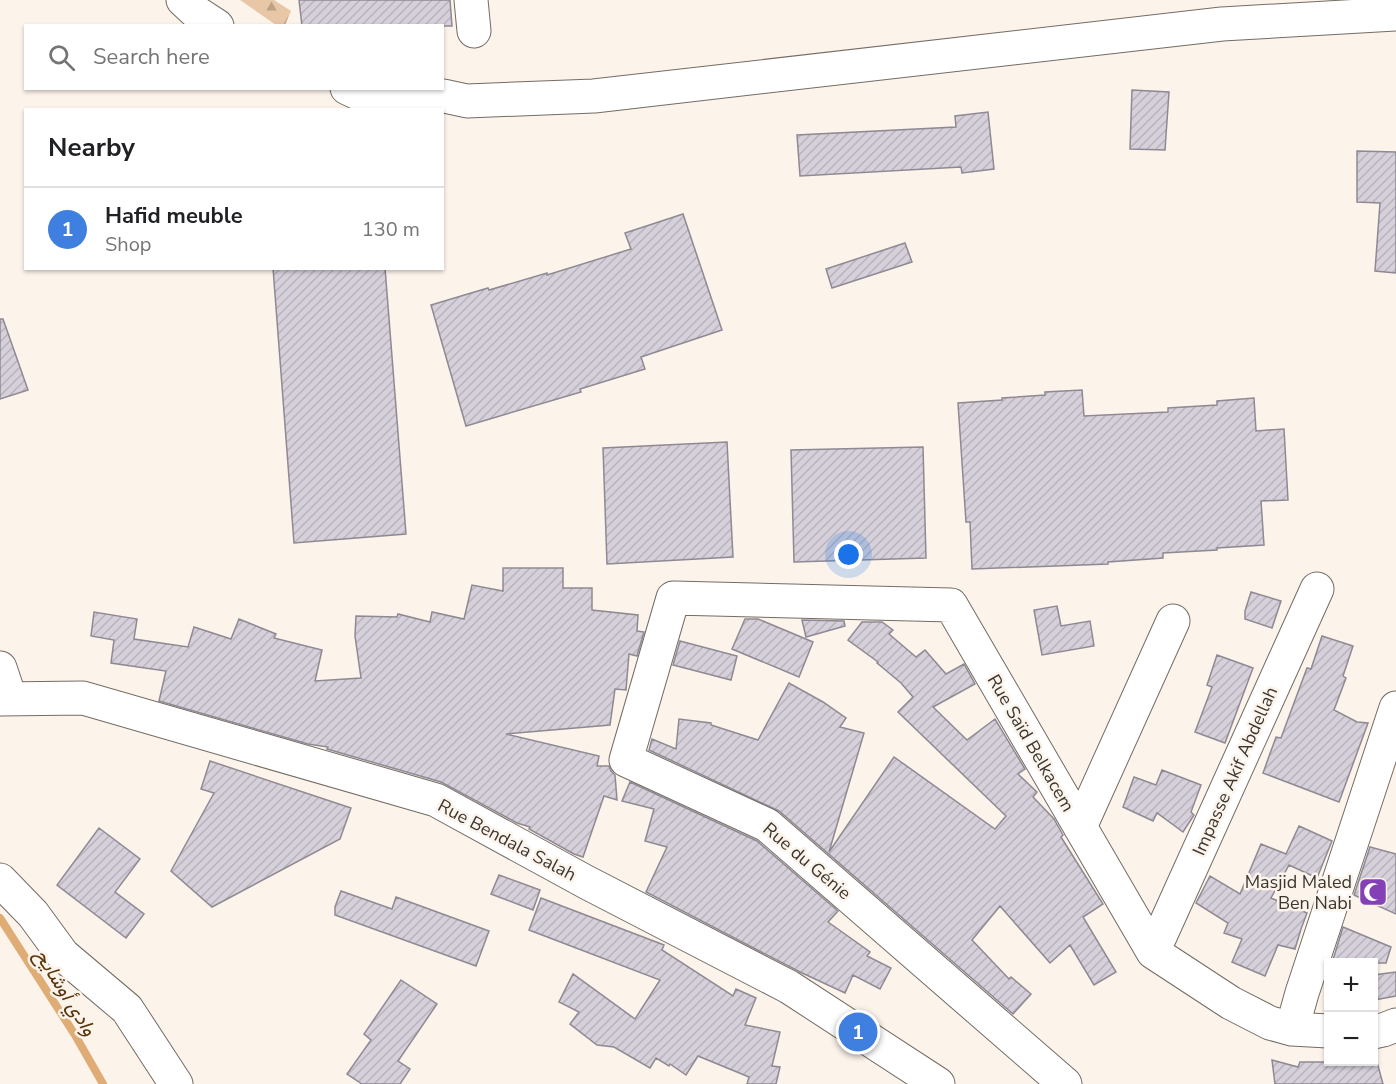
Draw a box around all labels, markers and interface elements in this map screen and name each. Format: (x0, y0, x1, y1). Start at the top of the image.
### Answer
search box (24, 24, 444, 90)
icon: search (45, 41, 78, 74)
text: Search here (93, 42, 210, 72)
text: Nearby (48, 130, 135, 165)
text: Hafid meuble (105, 201, 243, 231)
text: 1 (62, 216, 74, 243)
text: 130 m (362, 216, 420, 243)
text: Shop (105, 231, 151, 258)
your location (834, 540, 863, 569)
street label: Rue Saïd Belkacem (982, 670, 1080, 816)
street label: Impasse Akif Abdellah (1187, 683, 1283, 859)
street label: Rue Bendala Salah (434, 793, 580, 887)
street label: Rue du Génie (758, 817, 856, 905)
place label: Masjid Maled Ben Nabi (1245, 870, 1352, 915)
mosque icon: Masjid Maled Ben Nabi (1357, 876, 1389, 908)
water label: وادي أوشايح (26, 944, 103, 1042)
map controls (1324, 958, 1378, 1066)
button: + (1324, 958, 1378, 1012)
pin: 1 (838, 1010, 878, 1054)
button: − (1324, 1012, 1378, 1066)

